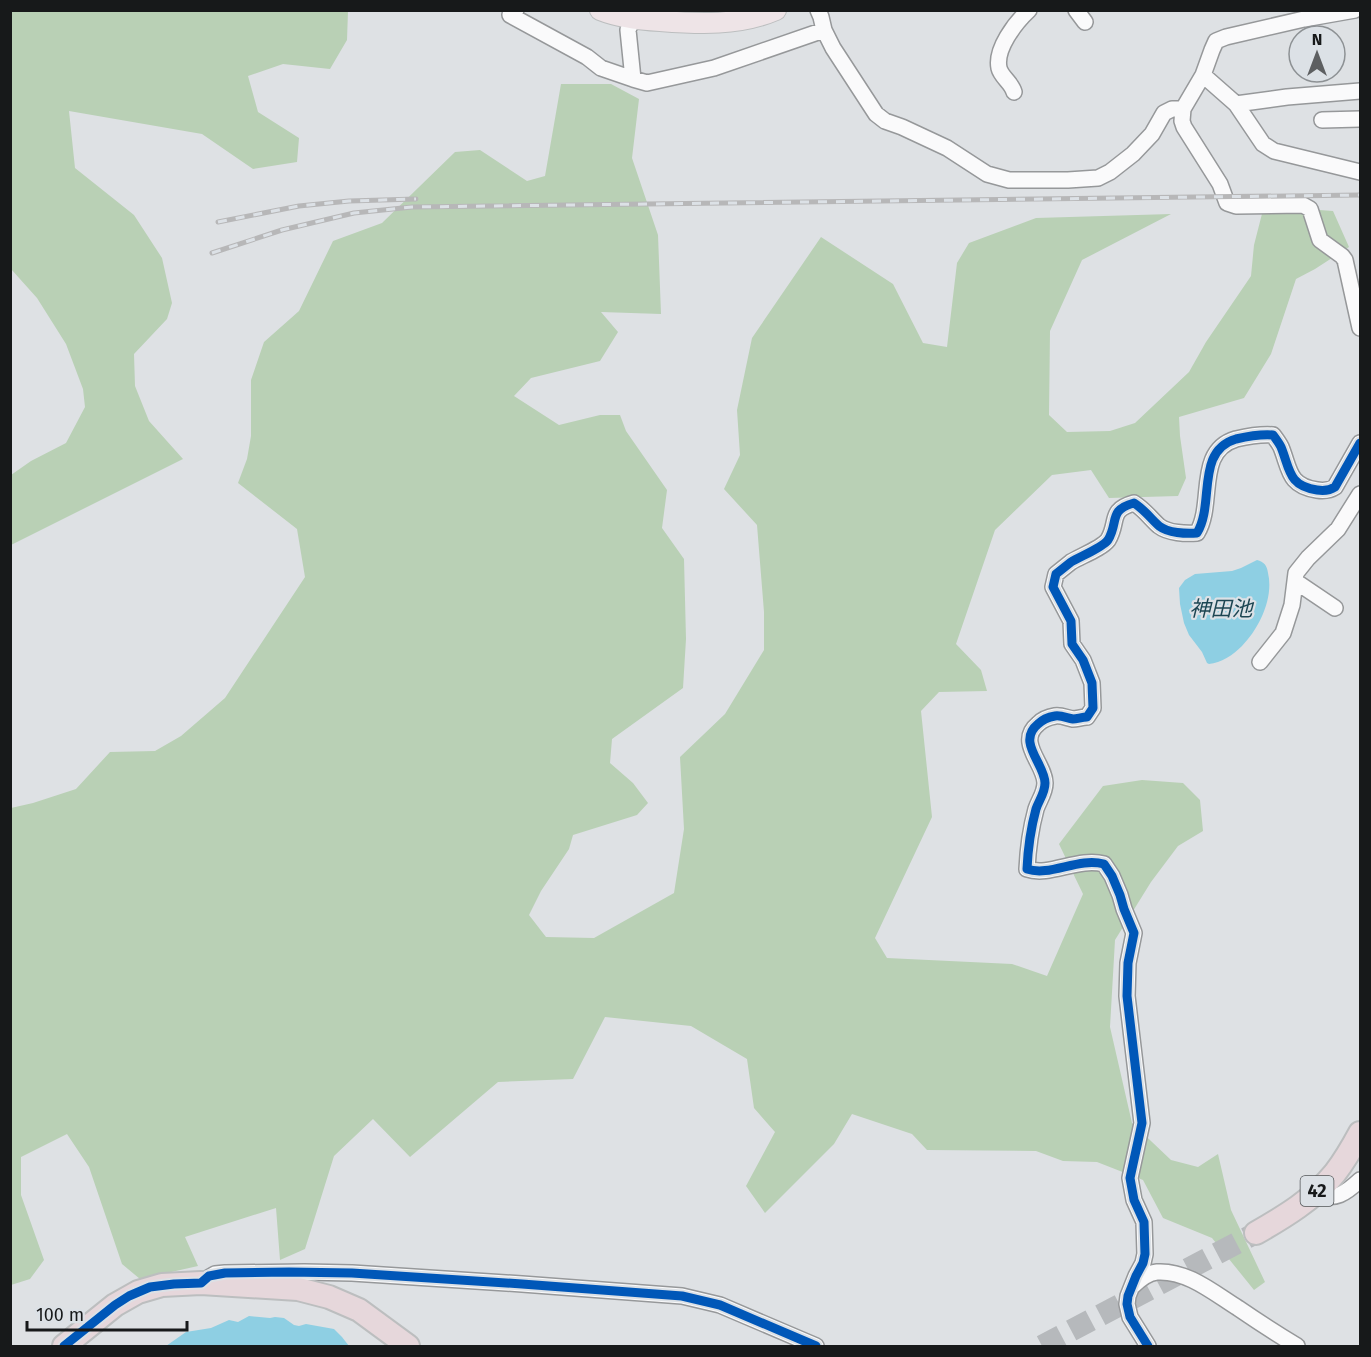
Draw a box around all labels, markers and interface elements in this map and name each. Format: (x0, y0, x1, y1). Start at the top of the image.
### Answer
north arrow (1287, 24, 1347, 84)
text: N (1312, 30, 1322, 49)
water label: 神田池 (1190, 596, 1254, 622)
road number: 42 (1300, 1176, 1334, 1206)
scale bar (27, 1294, 188, 1332)
text: 100 m (36, 1304, 84, 1326)

